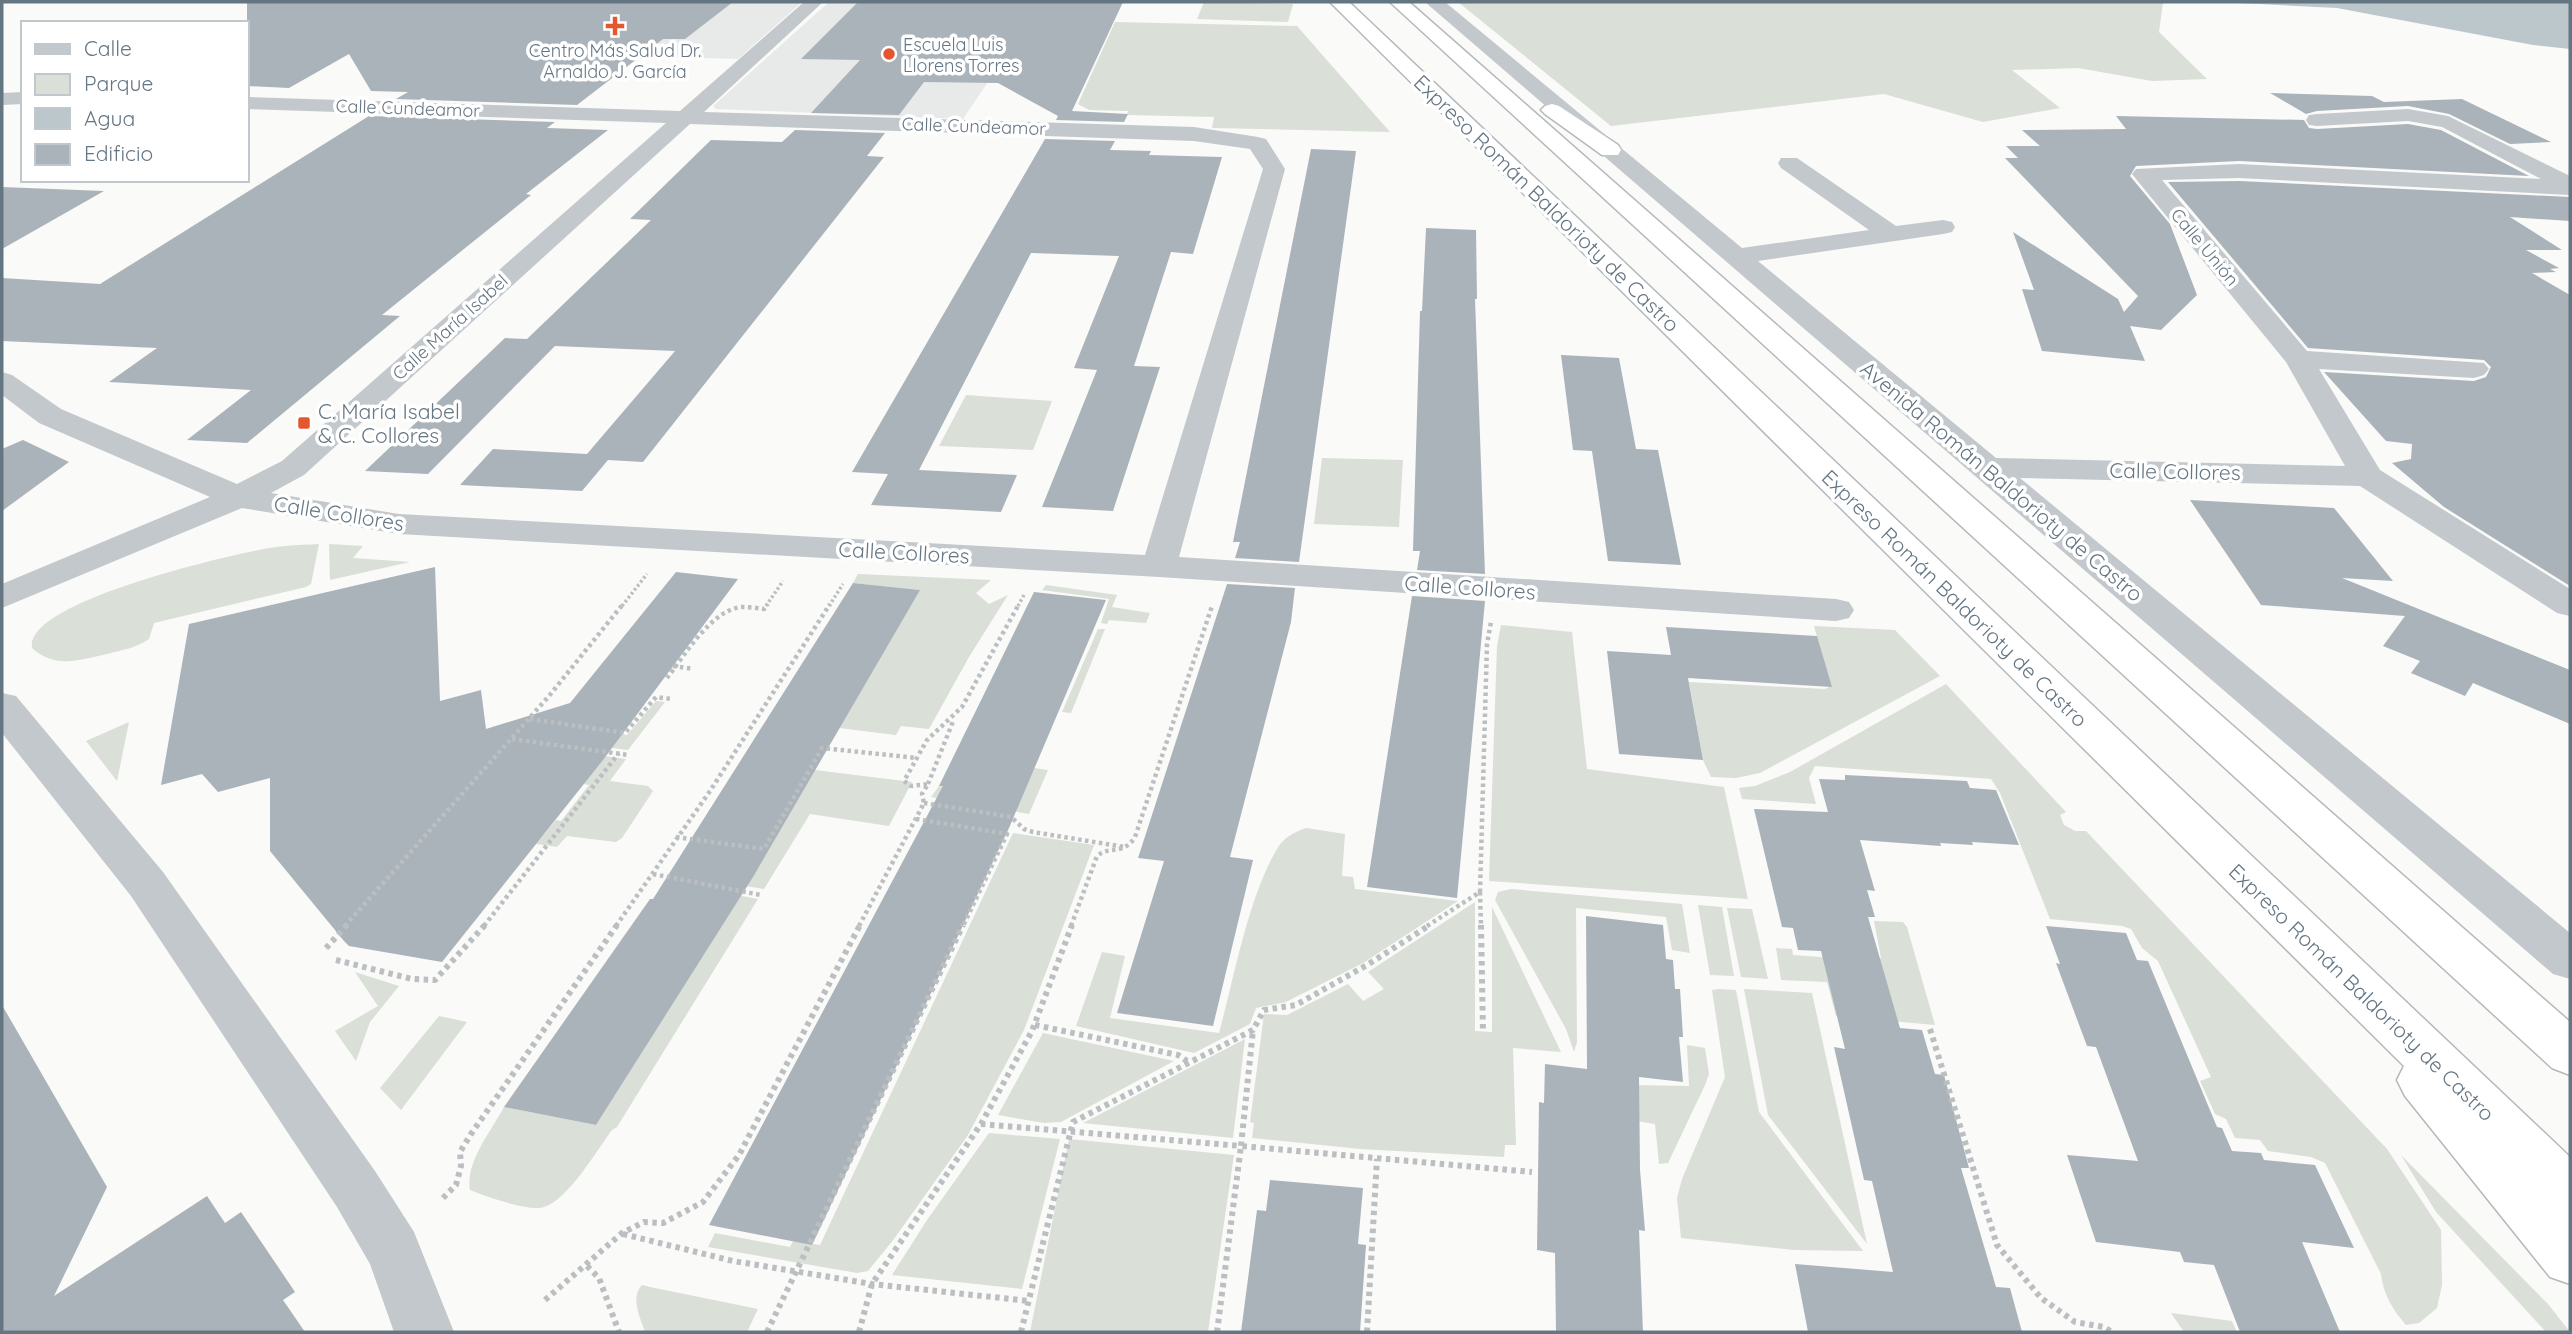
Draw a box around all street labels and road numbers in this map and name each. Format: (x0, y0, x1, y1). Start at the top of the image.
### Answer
street label: Expreso Román Baldorioty de Castro (1409, 69, 1685, 337)
street label: Calle Cundeamor (335, 94, 481, 122)
street label: Calle Cundeamor (901, 112, 1047, 140)
street label: Calle Unión (2166, 204, 2244, 290)
street label: Calle María Isabel (388, 269, 512, 385)
street label: Avenida Román Baldorioty de Castro (1856, 355, 2148, 607)
street label: Calle Collores (2109, 457, 2241, 485)
street label: Expreso Román Baldorioty de Castro (1817, 464, 2093, 732)
street label: Calle Collores (272, 490, 406, 536)
street label: Calle Collores (838, 536, 970, 568)
street label: Calle Collores (1404, 569, 1536, 605)
street label: Expreso Román Baldorioty de Castro (2224, 858, 2500, 1126)

